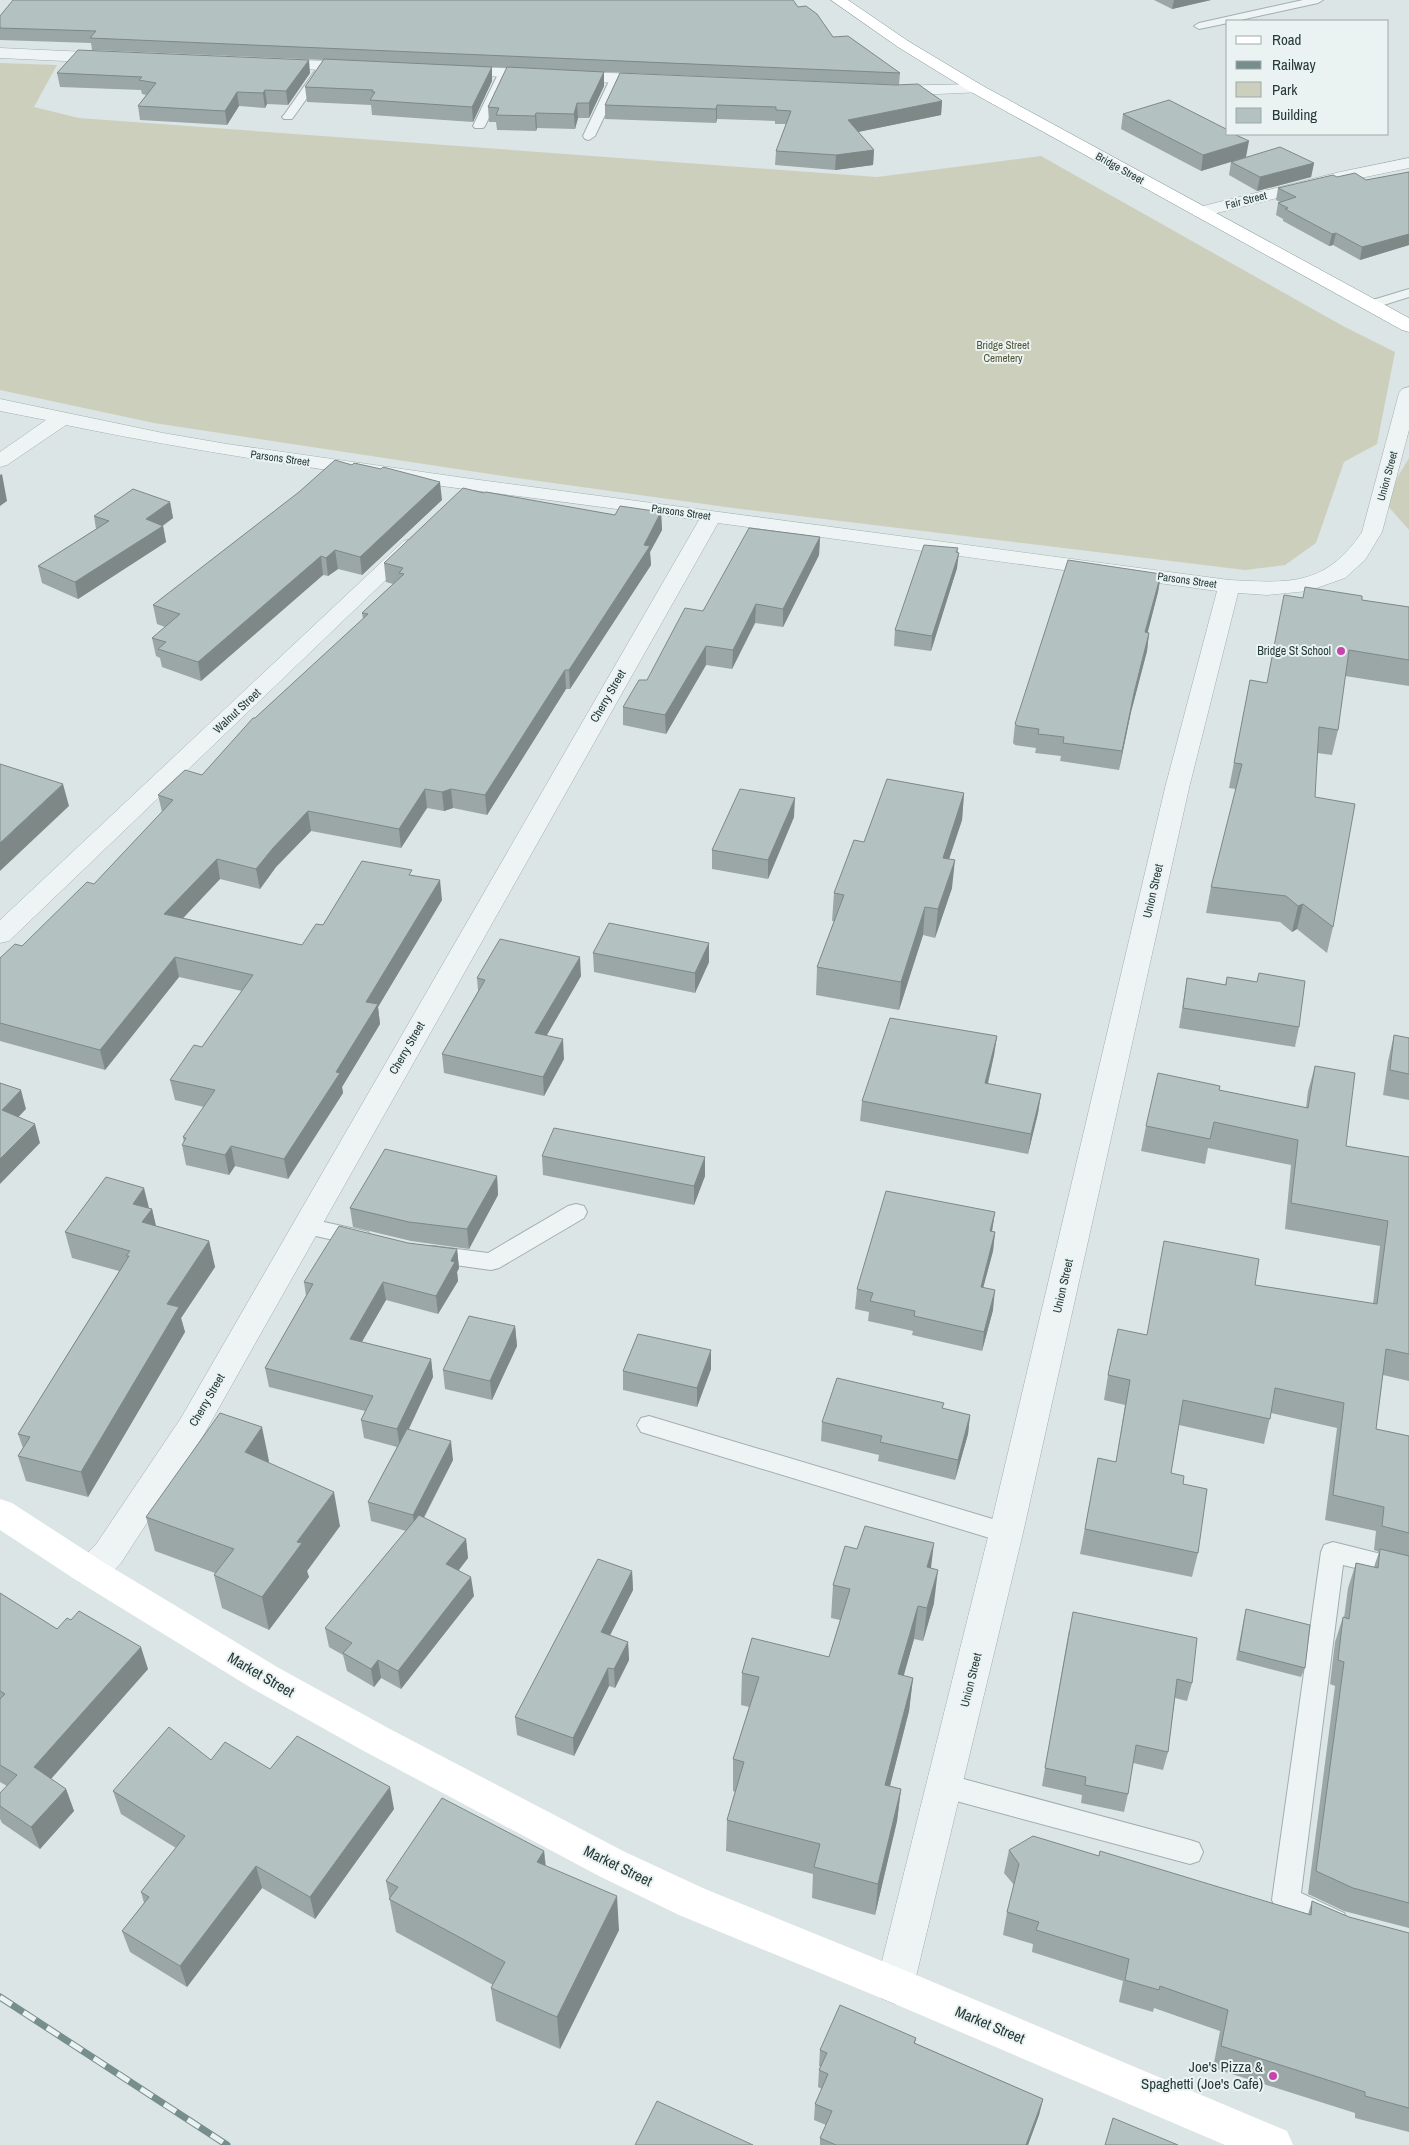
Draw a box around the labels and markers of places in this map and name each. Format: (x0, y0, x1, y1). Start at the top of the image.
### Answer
place label: Bridge St School (1257, 643, 1331, 659)
marker: Bridge St School (1335, 645, 1347, 657)
place label: Joe's Pizza & Spaghetti (Joe's Cafe) (1141, 2056, 1264, 2094)
marker: Joe's Pizza & Spaghetti (Joe's Cafe) (1267, 2070, 1279, 2082)

